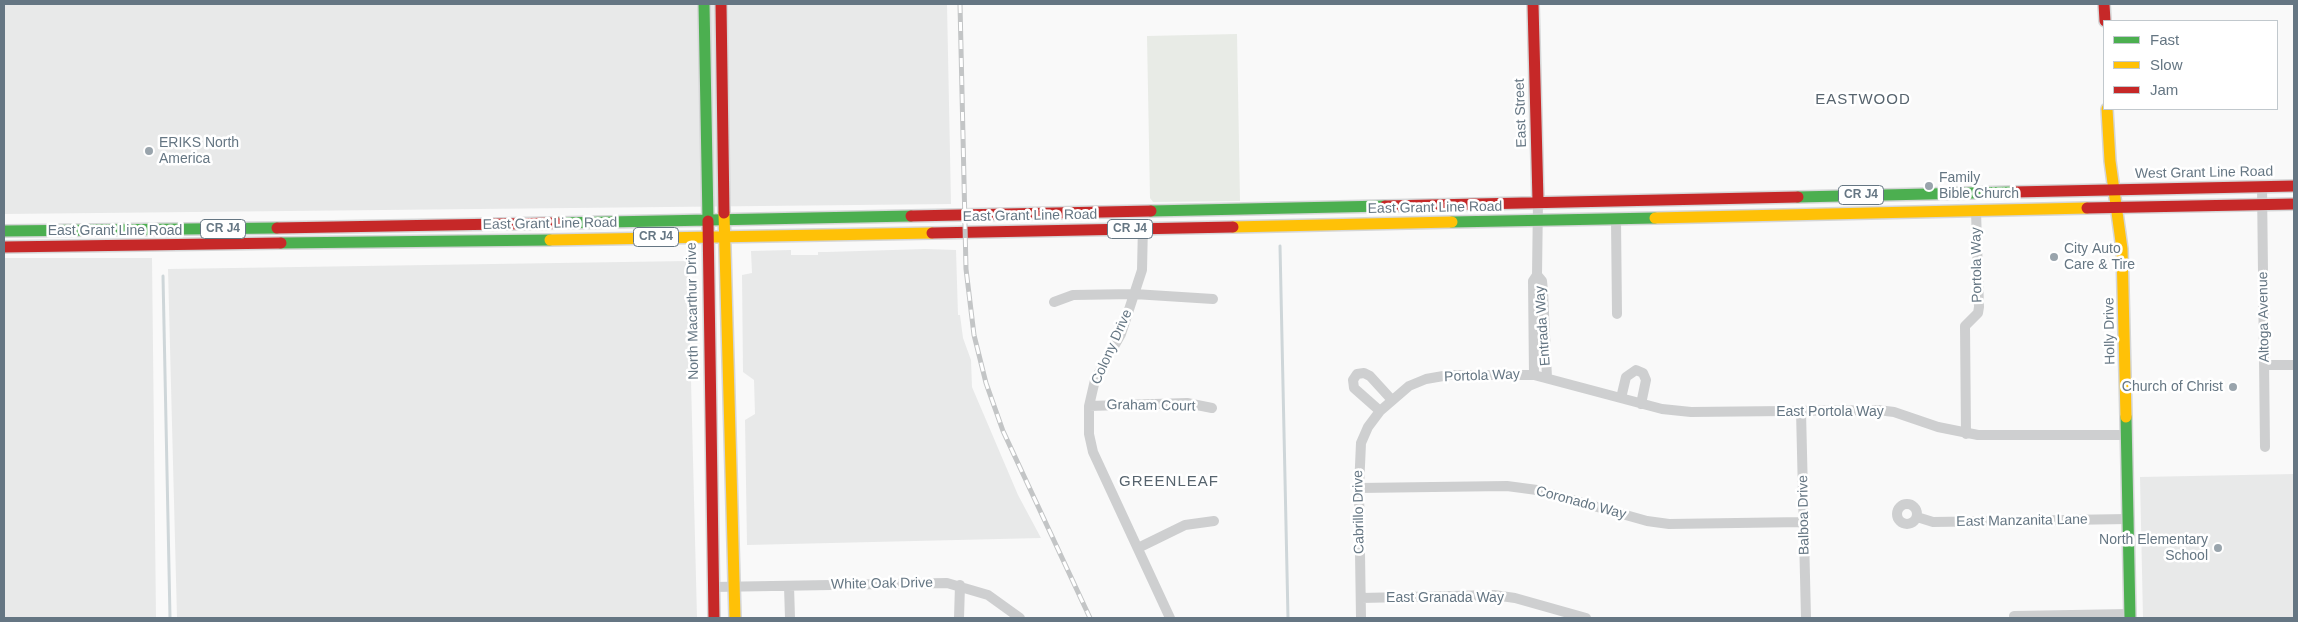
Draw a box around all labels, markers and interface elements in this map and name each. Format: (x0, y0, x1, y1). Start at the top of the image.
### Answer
legend (2103, 20, 2278, 110)
text: Fast (2150, 31, 2179, 48)
text: Slow (2150, 56, 2183, 73)
street label: East Street (1511, 78, 1531, 148)
text: Jam (2150, 81, 2178, 98)
district label: EASTWOOD (1814, 91, 1912, 109)
place label: ERIKS North America (159, 135, 239, 168)
marker: ERIKS North America (143, 145, 155, 157)
street label: West Grant Line Road (2135, 163, 2273, 183)
place label: Family Bible Church (1939, 170, 2019, 202)
marker: Family Bible Church (1923, 180, 1935, 192)
road number: CR J4 (1838, 186, 1884, 204)
street label: East Grant Line Road (1368, 198, 1502, 218)
street label: East Grant Line Road (963, 206, 1097, 226)
street label: East Grant Line Road (483, 214, 617, 234)
road number: CR J4 (200, 220, 246, 238)
road number: CR J4 (1108, 220, 1152, 238)
street label: East Grant Line Road (48, 223, 182, 239)
street label: Portola Way (1968, 227, 1986, 303)
road number: CR J4 (634, 228, 678, 246)
place label: City Auto Care & Tire (2064, 241, 2135, 274)
street label: North Macarthur Drive (683, 242, 703, 380)
marker: City Auto Care & Tire (2048, 251, 2060, 263)
street label: Altoga Avenue (2255, 271, 2273, 363)
street label: Entrada Way (1532, 285, 1554, 367)
street label: Holly Drive (2101, 297, 2119, 365)
street label: Colony Drive (1088, 307, 1136, 387)
street label: Portola Way (1444, 366, 1520, 386)
place label: Church of Christ (2122, 379, 2223, 395)
marker: Church of Christ (2227, 381, 2239, 393)
street label: Graham Court (1107, 397, 1195, 415)
street label: East Portola Way (1776, 404, 1884, 420)
street label: Cabrillo Drive (1350, 470, 1368, 554)
district label: GREENLEAF (1118, 473, 1220, 491)
street label: Balboa Drive (1795, 475, 1813, 555)
street label: Coronado Way (1534, 483, 1628, 523)
street label: East Manzanita Lane (1956, 511, 2088, 531)
place label: North Elementary School (2099, 532, 2208, 564)
marker: North Elementary School (2212, 542, 2224, 554)
street label: White Oak Drive (831, 575, 933, 593)
street label: East Granada Way (1386, 590, 1504, 606)

